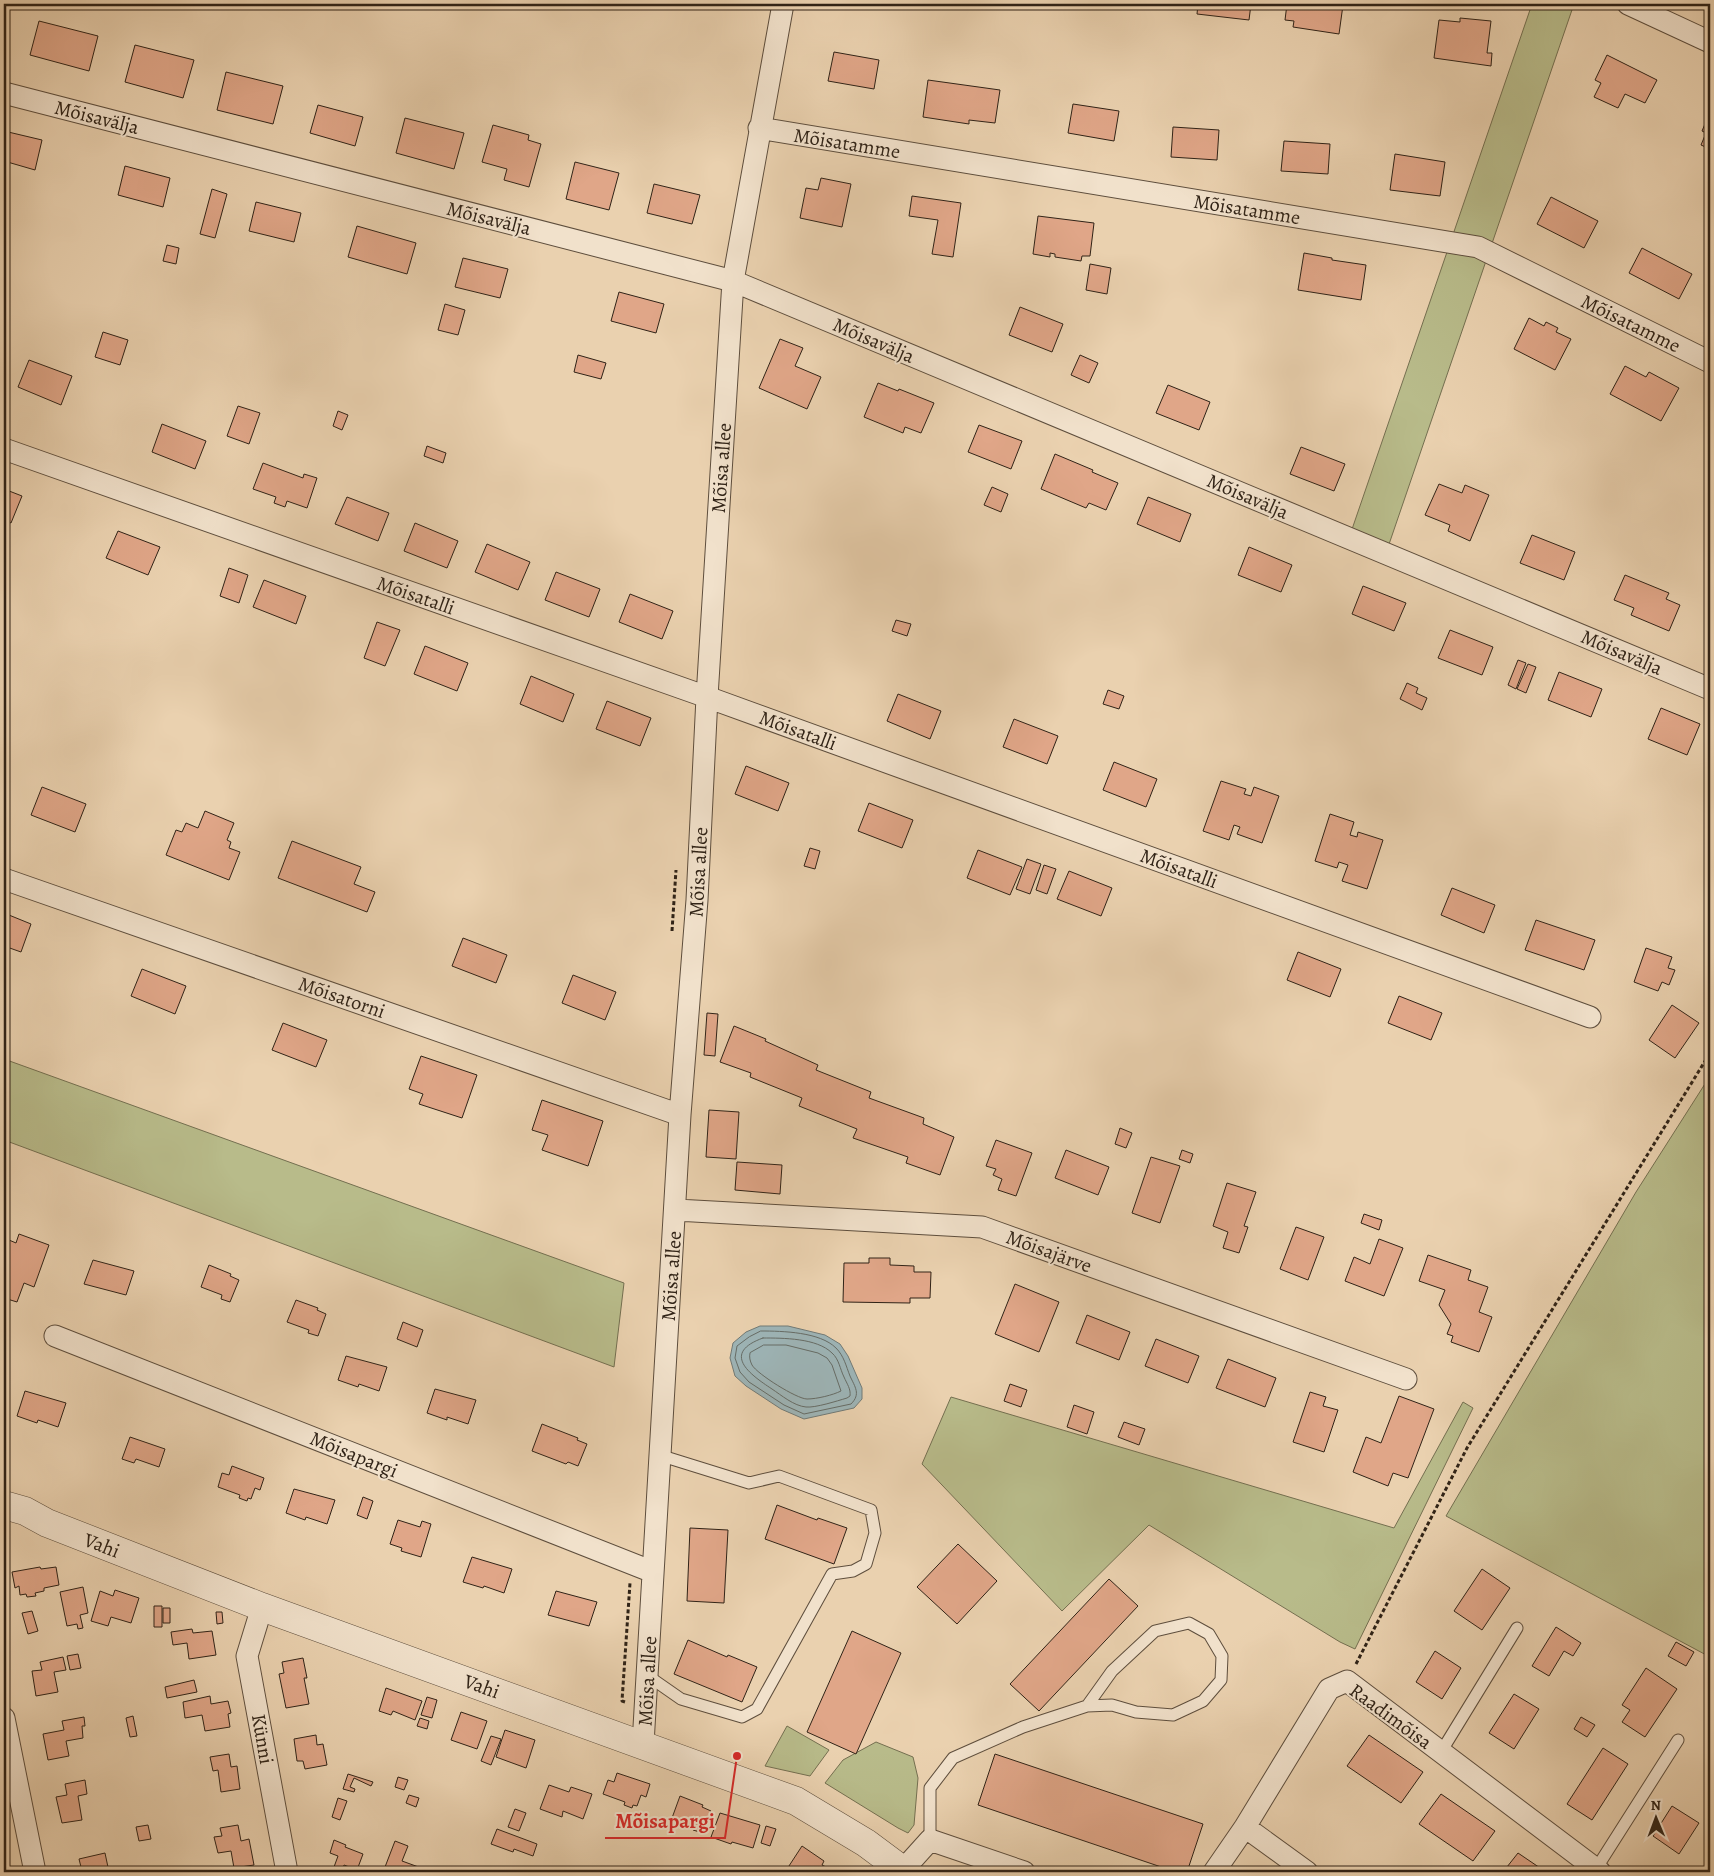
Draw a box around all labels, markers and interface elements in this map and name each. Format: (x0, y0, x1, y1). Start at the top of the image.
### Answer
street label: Mõisavälja (52, 94, 143, 141)
street label: Mõisatamme (792, 122, 902, 165)
street label: Mõisatamme (1192, 188, 1302, 231)
street label: Mõisavälja (444, 195, 535, 242)
street label: Mõisatamme (1576, 288, 1685, 359)
street label: Mõisavälja (829, 311, 919, 370)
street label: Mõisa allee (705, 422, 738, 514)
street label: Mõisavälja (1203, 467, 1293, 526)
street label: Mõisatalli (373, 570, 458, 621)
street label: Mõisavälja (1577, 623, 1667, 682)
street label: Mõisatalli (755, 704, 840, 757)
street label: Mõisa allee (683, 826, 714, 918)
street label: Mõisatalli (1136, 842, 1221, 895)
street label: Mõisatorni (295, 970, 389, 1025)
street label: Mõisajärve (1002, 1224, 1095, 1279)
street label: Mõisa allee (655, 1230, 688, 1322)
street label: Mõisapargi (306, 1425, 402, 1484)
street label: Vahi (79, 1526, 124, 1565)
street label: Mõisa allee (632, 1635, 663, 1727)
street label: Vahi (459, 1667, 503, 1705)
street label: Raadimõisa (1344, 1677, 1438, 1756)
street label: Künni (245, 1712, 280, 1766)
north arrow (1632, 1794, 1682, 1844)
text: N (1651, 1796, 1661, 1815)
callout: Mõisapargi (605, 1802, 725, 1838)
text: Mõisapargi (615, 1807, 715, 1835)

